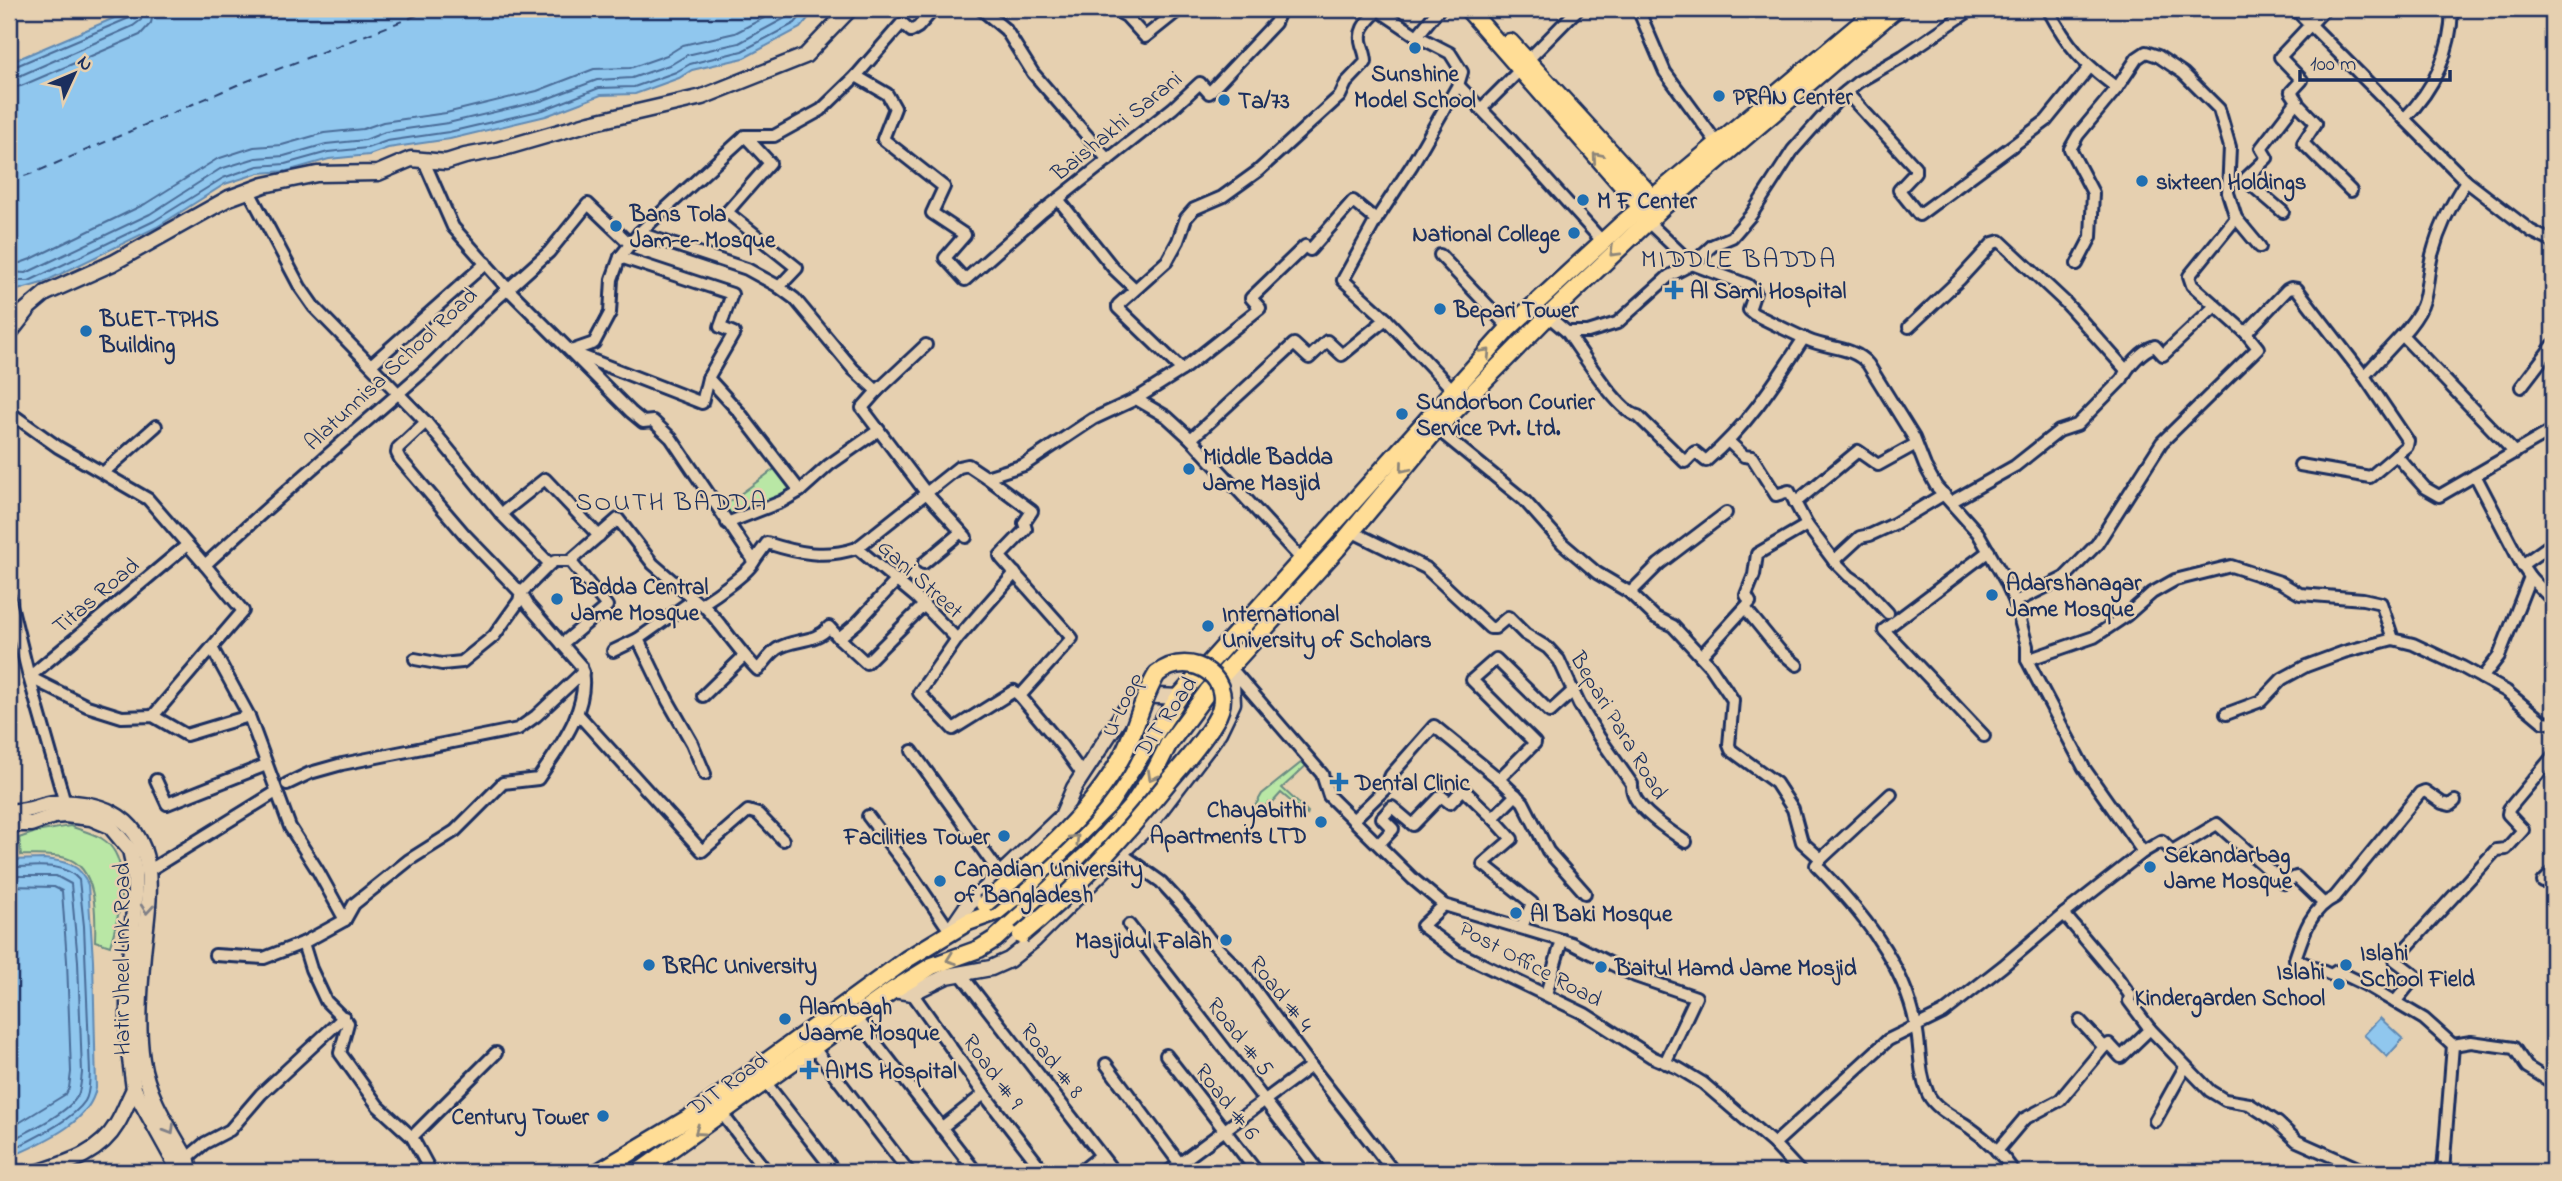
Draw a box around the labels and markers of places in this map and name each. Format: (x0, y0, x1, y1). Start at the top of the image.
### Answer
marker: Sunshine Model School (1407, 40, 1423, 56)
place label: Sunshine Model School (1354, 59, 1476, 118)
place label: PRAN Center (1733, 82, 1853, 115)
place label: Ta/73 (1238, 86, 1290, 119)
marker: PRAN Center (1711, 88, 1727, 104)
marker: Ta/73 (1216, 92, 1232, 108)
place label: sixteen Holdings (2156, 167, 2307, 202)
marker: sixteen Holdings (2134, 173, 2150, 189)
place label: M F Center (1597, 186, 1698, 219)
marker: M F Center (1575, 192, 1591, 208)
place label: Bans Tola Jam-e- Mosque (629, 199, 776, 258)
marker: Bans Tola Jam-e- Mosque (608, 218, 624, 234)
place label: National College (1412, 219, 1561, 254)
marker: National College (1566, 225, 1582, 241)
place label: Al Sami Hospital (1690, 276, 1847, 309)
marker: Al Sami Hospital (1664, 280, 1684, 300)
place label: Bepari Tower (1453, 295, 1579, 328)
marker: Bepari Tower (1432, 301, 1448, 317)
place label: BUET-TPHS Building (99, 304, 219, 365)
marker: BUET-TPHS Building (78, 323, 94, 339)
place label: Sundorbon Courier Service Pvt. Ltd. (1416, 387, 1596, 446)
marker: Sundorbon Courier Service Pvt. Ltd. (1394, 406, 1410, 422)
place label: Middle Badda Jame Masjid (1203, 442, 1333, 501)
marker: Middle Badda Jame Masjid (1181, 461, 1197, 477)
place label: Adarshanagar Jame Mosque (2006, 568, 2142, 627)
place label: Badda Central Jame Mosque (570, 572, 708, 631)
marker: Adarshanagar Jame Mosque (1984, 587, 2000, 603)
marker: Badda Central Jame Mosque (549, 591, 565, 607)
place label: International University of Scholars (1222, 599, 1432, 660)
marker: International University of Scholars (1200, 618, 1216, 634)
place label: Dental Clinic (1354, 768, 1470, 801)
marker: Dental Clinic (1329, 772, 1349, 792)
place label: Chayabithi Apartments LTD (1150, 795, 1307, 854)
marker: Chayabithi Apartments LTD (1313, 814, 1329, 830)
place label: Facilities Tower (843, 822, 991, 855)
marker: Facilities Tower (996, 828, 1012, 844)
place label: Sekandarbag Jame Mosque (2164, 840, 2293, 899)
place label: Canadian University of Bangladesh (954, 854, 1143, 915)
marker: Sekandarbag Jame Mosque (2142, 859, 2158, 875)
marker: Canadian University of Bangladesh (932, 873, 948, 889)
place label: Al Baki Mosque (1530, 899, 1673, 932)
marker: Al Baki Mosque (1508, 905, 1524, 921)
place label: Masjidul Falah (1075, 926, 1212, 959)
marker: Masjidul Falah (1218, 932, 1234, 948)
place label: Islahi School Field (2360, 938, 2475, 997)
place label: BRAC University (662, 951, 817, 986)
place label: Baitul Hamd Jame Mosjid (1614, 953, 1857, 986)
marker: BRAC University (641, 957, 657, 973)
place label: Islahi Kindergarden School (2135, 957, 2325, 1018)
marker: Islahi School Field (2338, 957, 2354, 973)
marker: Baitul Hamd Jame Mosjid (1593, 959, 1609, 975)
marker: Islahi Kindergarden School (2331, 976, 2347, 992)
place label: Alambagh Jaame Mosque (799, 992, 940, 1051)
marker: Alambagh Jaame Mosque (777, 1011, 793, 1027)
place label: AIMS Hospital (825, 1056, 957, 1089)
marker: AIMS Hospital (799, 1060, 819, 1080)
place label: Century Tower (452, 1102, 590, 1137)
marker: Century Tower (595, 1108, 611, 1124)

